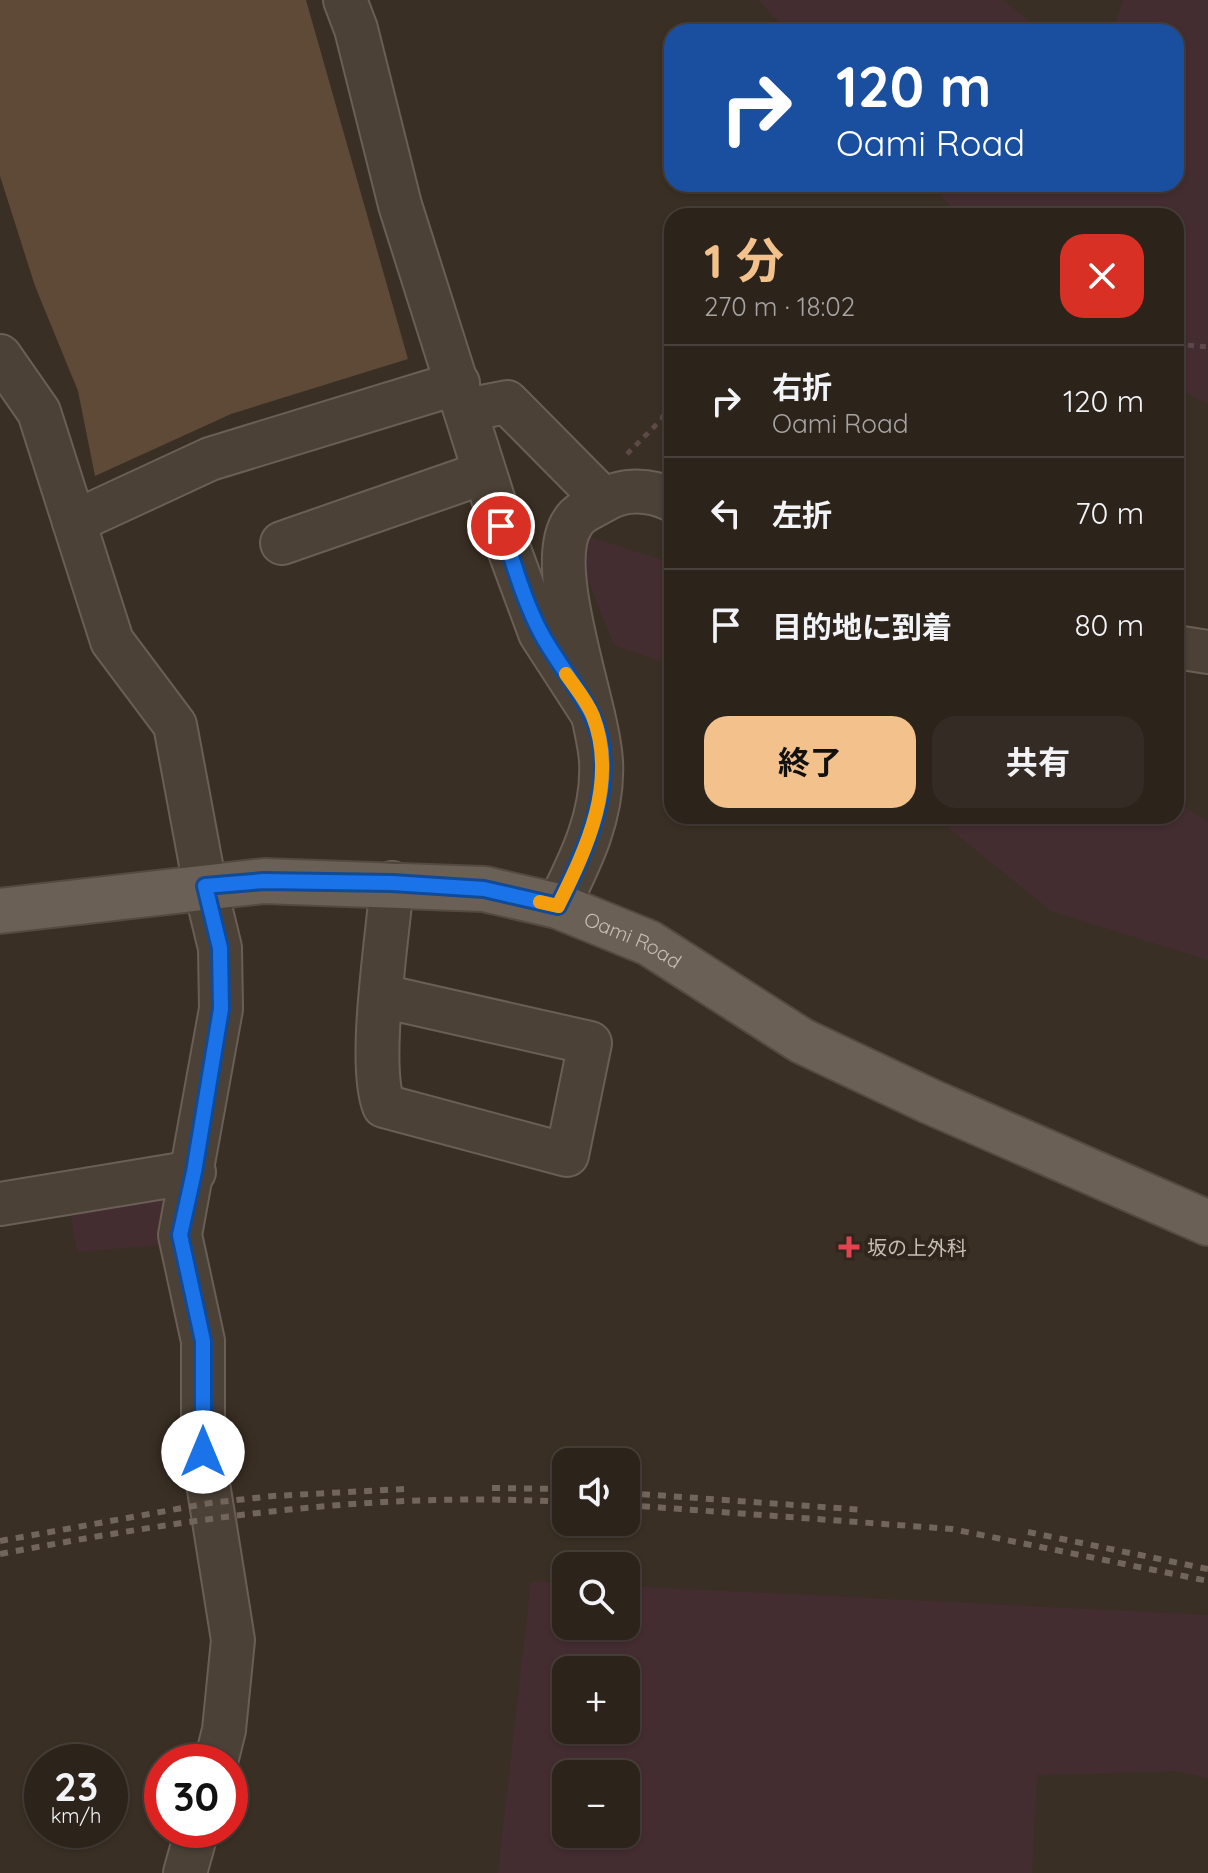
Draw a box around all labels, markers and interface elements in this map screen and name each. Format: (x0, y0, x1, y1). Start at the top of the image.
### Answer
text: 120 m (836, 51, 991, 121)
icon: right (704, 56, 808, 160)
text: Oami Road (836, 120, 1025, 165)
text: 1 分 (704, 230, 784, 290)
button: close (1060, 234, 1144, 318)
text: 270 m · 18:02 (704, 290, 855, 323)
text: 右折 (772, 368, 832, 406)
icon: right (704, 379, 748, 423)
text: 120 m (1063, 382, 1144, 420)
text: Oami Road (772, 407, 909, 440)
icon: left (704, 491, 748, 535)
pin (467, 492, 535, 560)
text: 70 m (1075, 494, 1144, 532)
text: 左折 (772, 496, 832, 534)
icon: arrive (479, 504, 523, 548)
icon: arrive (704, 603, 748, 647)
text: 80 m (1074, 606, 1144, 644)
text: 目的地に到着 (772, 608, 952, 646)
button: 終了 (704, 716, 916, 808)
button: 共有 (932, 716, 1144, 808)
street label: Oami Road (581, 906, 687, 973)
place label: 坂の上外科 (867, 1235, 967, 1260)
marker: 坂の上外科 (838, 1236, 860, 1258)
position arrow (161, 1410, 245, 1494)
map controls (552, 1448, 640, 1848)
button: sound (552, 1448, 640, 1536)
button: search (552, 1552, 640, 1640)
button: + (552, 1656, 640, 1744)
speed limit sign: 30 (144, 1744, 248, 1848)
button: − (552, 1760, 640, 1848)
text: 23 (54, 1761, 98, 1811)
text: km/h (51, 1803, 101, 1828)

